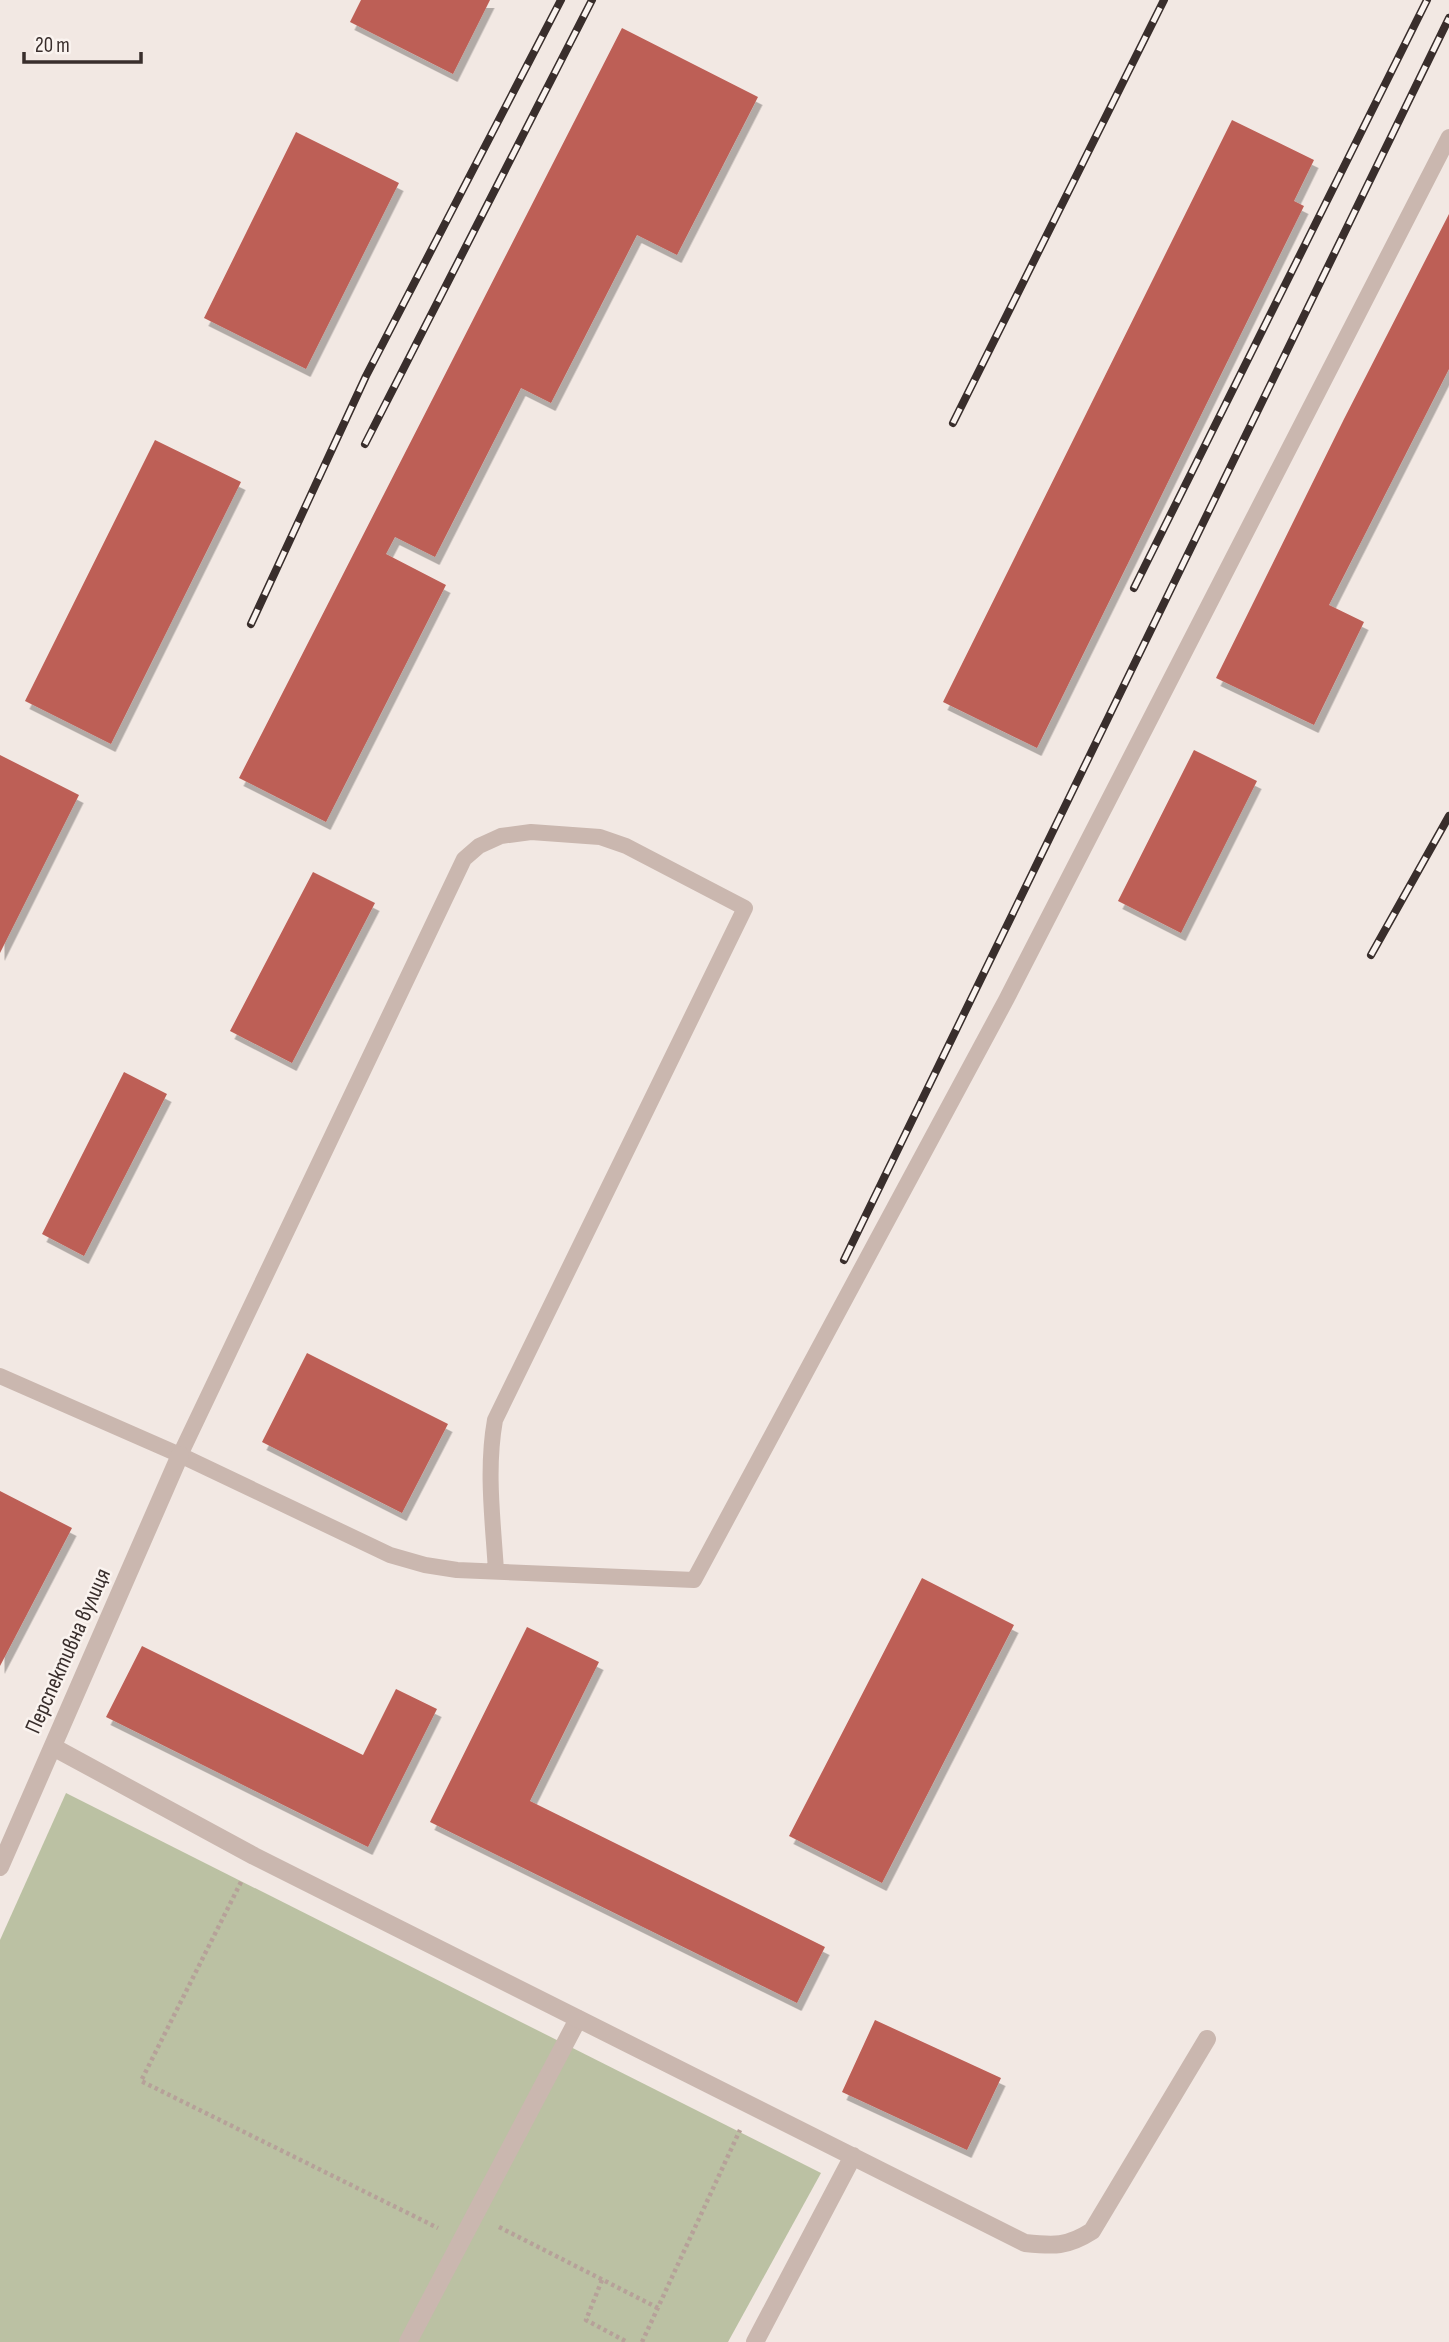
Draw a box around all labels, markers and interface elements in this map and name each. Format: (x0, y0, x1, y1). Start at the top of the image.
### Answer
scale bar (24, 21, 142, 65)
text: 20 m (35, 33, 70, 58)
street label: Перспективна вулиця (19, 1564, 117, 1738)

